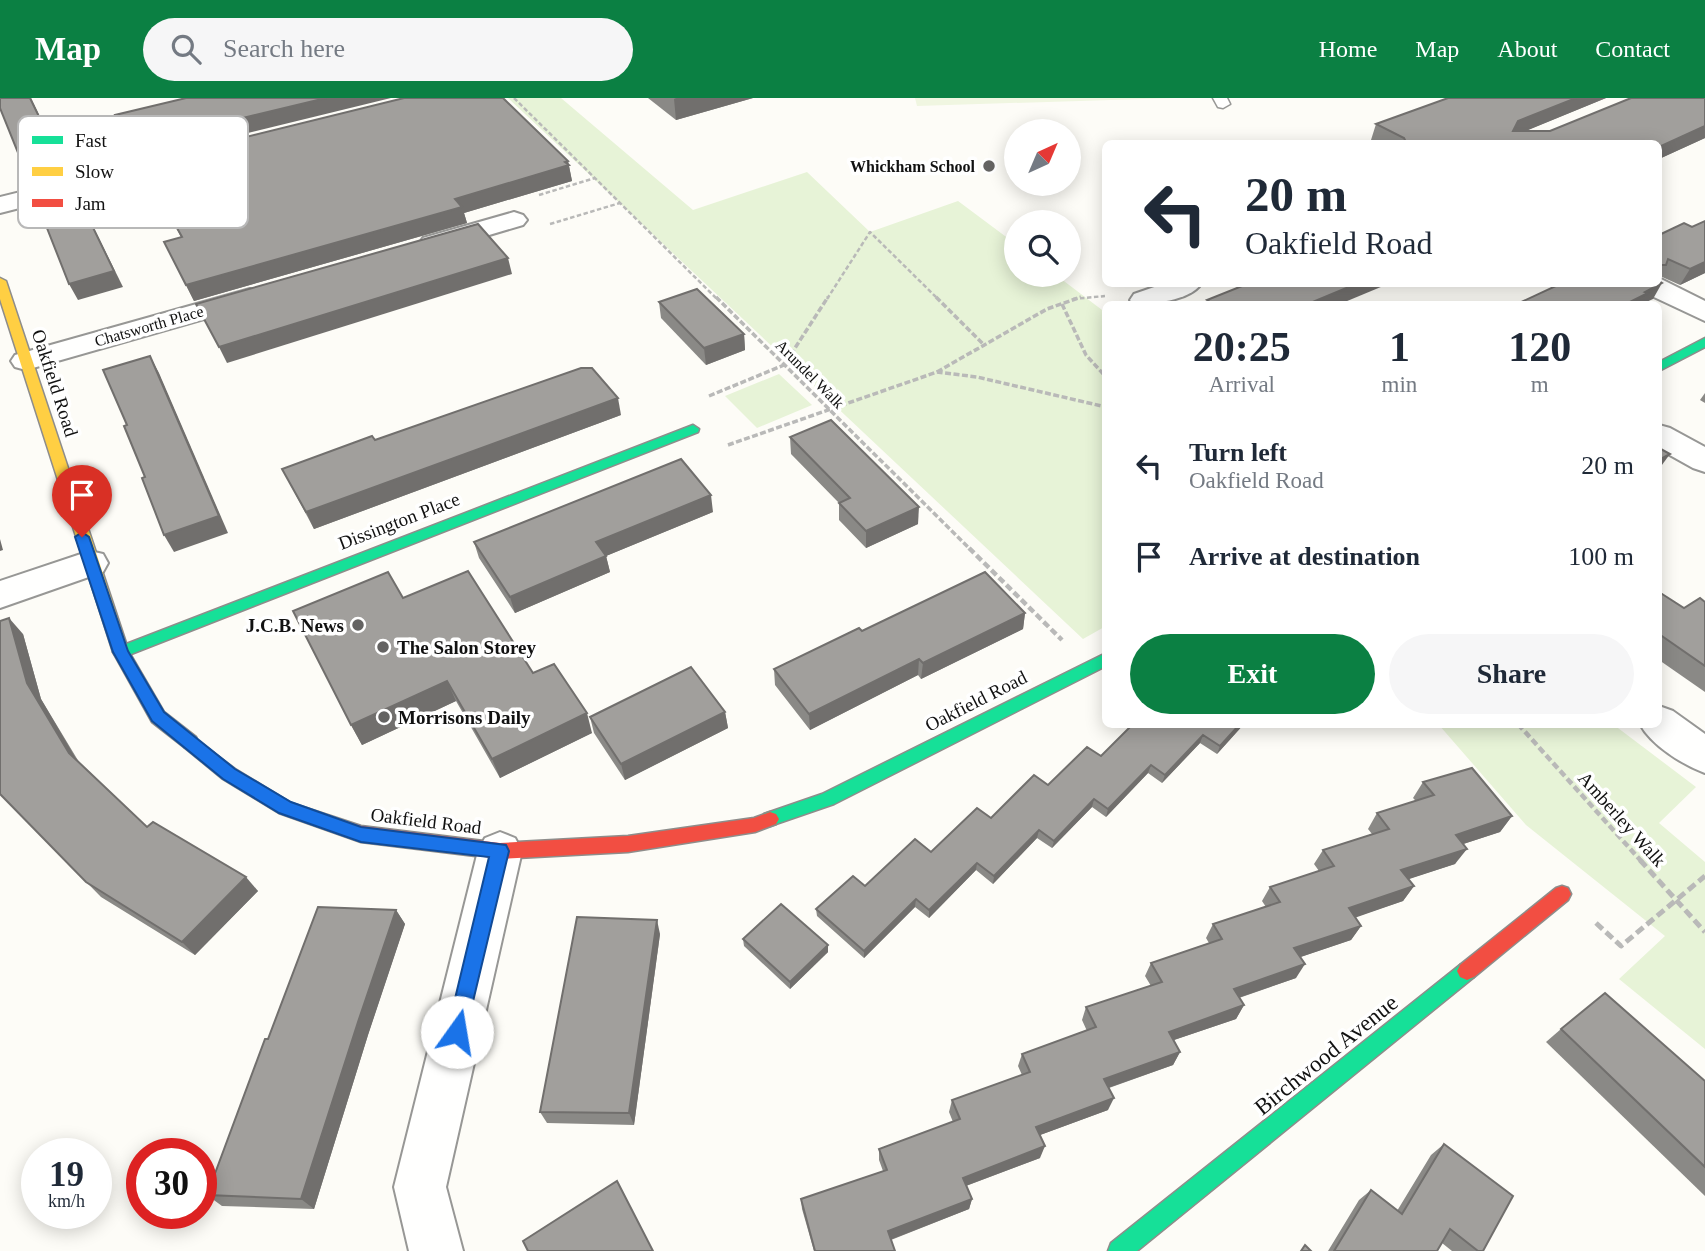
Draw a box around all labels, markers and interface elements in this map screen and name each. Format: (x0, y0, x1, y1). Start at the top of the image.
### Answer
search box (143, 18, 633, 81)
icon: search (167, 30, 205, 68)
text: Map (35, 31, 101, 67)
text: Search here (223, 34, 345, 63)
text: Home (1319, 36, 1377, 62)
text: Map (1415, 36, 1459, 62)
text: About (1497, 36, 1557, 62)
text: Contact (1595, 36, 1670, 62)
legend (18, 116, 248, 228)
north arrow (1004, 119, 1082, 196)
map controls (1004, 119, 1081, 287)
text: Fast (75, 130, 107, 151)
place label: Whickham School (850, 158, 976, 175)
marker: Whickham School (981, 158, 997, 174)
text: Slow (75, 161, 114, 182)
text: 20 m (1245, 167, 1347, 222)
icon: left (1130, 168, 1221, 259)
text: Jam (75, 193, 106, 214)
button: search (1004, 210, 1081, 287)
text: Oakfield Road (1245, 225, 1433, 261)
street label: Chatsworth Place (93, 302, 205, 350)
text: 20:25 (1193, 324, 1291, 370)
text: 1 (1389, 324, 1410, 370)
text: 120 (1508, 324, 1571, 370)
street label: Oakfield Road (28, 327, 82, 440)
street label: Arundel Walk (772, 336, 848, 412)
text: Arrival (1209, 372, 1275, 397)
text: min (1382, 372, 1417, 397)
text: m (1531, 372, 1549, 397)
text: Turn left (1189, 438, 1287, 467)
icon: left (1130, 447, 1168, 485)
text: 20 m (1581, 451, 1634, 480)
pin (52, 465, 112, 537)
text: Oakfield Road (1189, 468, 1324, 493)
icon: arrive (63, 476, 101, 514)
street label: Dissington Place (335, 488, 463, 554)
icon: arrive (1130, 538, 1168, 576)
text: Arrive at destination (1189, 542, 1420, 571)
text: 100 m (1568, 542, 1634, 571)
place label: J.C.B. News (246, 615, 344, 636)
marker: J.C.B. News (350, 617, 366, 633)
button: Exit (1130, 634, 1375, 714)
button: Share (1389, 634, 1634, 714)
place label: The Salon Storey (397, 637, 537, 658)
marker: The Salon Storey (375, 639, 391, 655)
street label: Oakfield Road (922, 666, 1031, 736)
place label: Morrisons Daily (398, 707, 531, 728)
marker: Morrisons Daily (376, 709, 392, 725)
street label: Amberley Walk (1574, 767, 1670, 871)
street label: Oakfield Road (369, 804, 483, 838)
street label: Birchwood Avenue (1250, 990, 1402, 1120)
position arrow (420, 995, 494, 1069)
speed limit sign: 30 (126, 1138, 217, 1229)
text: 19 (49, 1155, 84, 1194)
text: km/h (48, 1191, 85, 1211)

